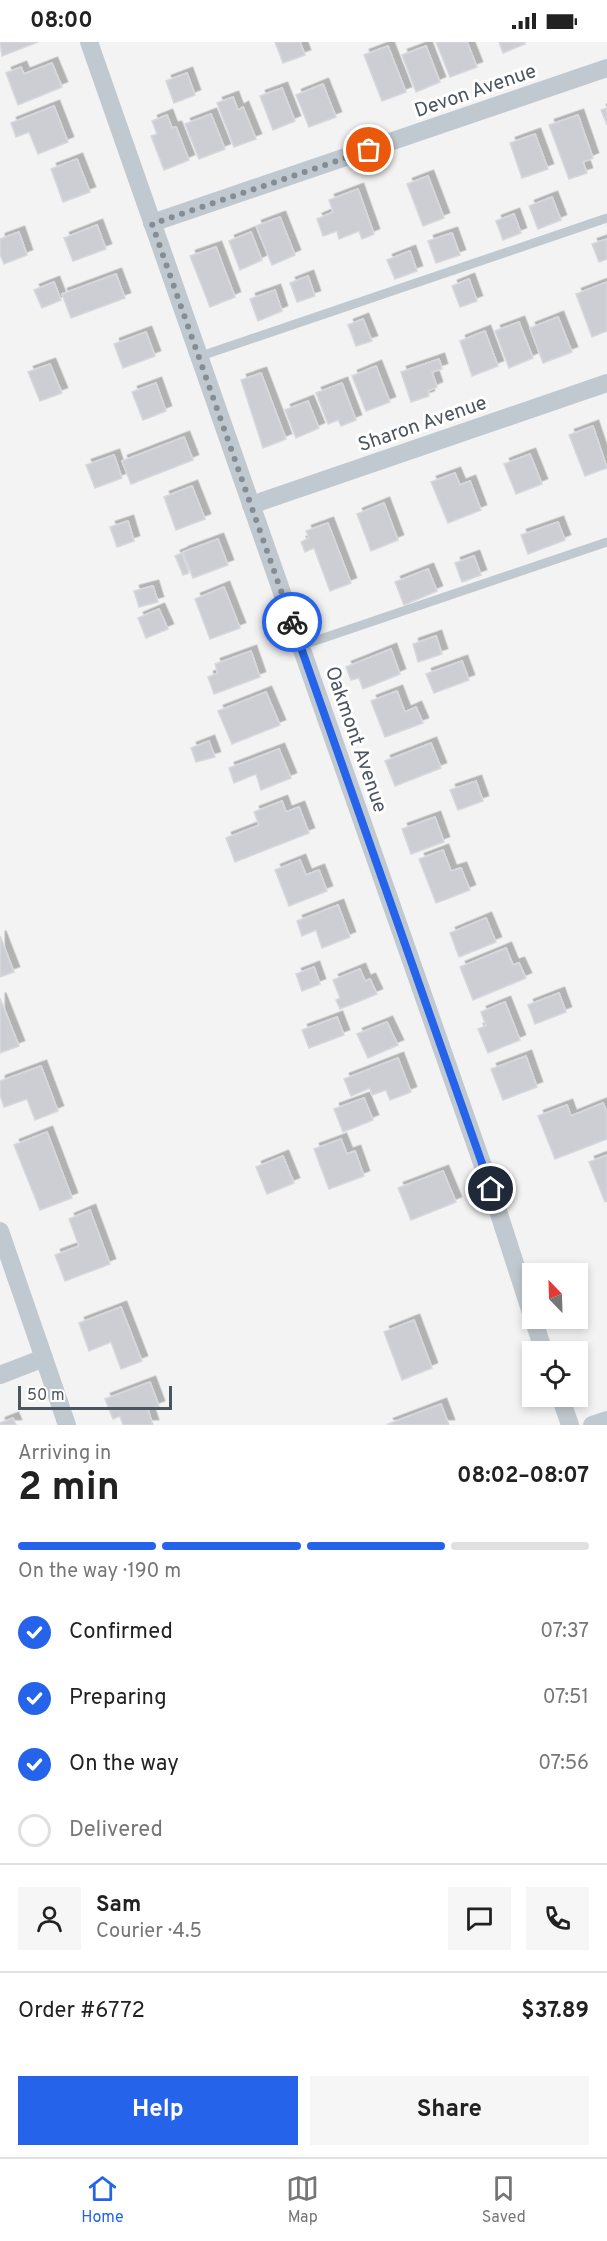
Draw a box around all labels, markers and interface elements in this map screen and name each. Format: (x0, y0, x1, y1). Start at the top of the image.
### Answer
text: 08:00 (30, 8, 93, 35)
street label: Devon Avenue (411, 59, 540, 125)
pin (343, 124, 394, 175)
icon: bag (352, 133, 385, 166)
street label: Sharon Avenue (355, 391, 490, 459)
courier (262, 592, 322, 652)
icon: bike (276, 606, 309, 639)
street label: Oakmont Avenue (318, 663, 392, 816)
pin (465, 1163, 516, 1214)
icon: home (474, 1172, 507, 1205)
north arrow (522, 1263, 588, 1329)
map controls (522, 1263, 588, 1407)
button: locate (522, 1341, 588, 1407)
scale bar (18, 1383, 172, 1410)
text: 50 m (27, 1386, 65, 1406)
text: Arriving in (18, 1441, 111, 1467)
text: 08:02–08:07 (457, 1463, 589, 1490)
text: 2 min (18, 1465, 120, 1514)
text: On the way · 190 m (18, 1559, 181, 1585)
icon: check (18, 1616, 51, 1649)
text: Confirmed (69, 1619, 173, 1646)
text: 07:37 (540, 1619, 589, 1645)
icon: check (18, 1682, 51, 1715)
text: Preparing (69, 1685, 167, 1712)
text: 07:51 (543, 1685, 589, 1711)
icon: check (18, 1748, 51, 1781)
text: On the way (69, 1751, 179, 1778)
text: 07:56 (538, 1751, 589, 1777)
text: Delivered (69, 1817, 163, 1844)
button: person (18, 1887, 81, 1950)
button: chat (448, 1887, 511, 1950)
button: phone (526, 1887, 589, 1950)
text: Sam (96, 1892, 141, 1919)
text: Courier · 4.5 (96, 1919, 202, 1945)
text: Order #6772 (18, 1998, 145, 2025)
text: $37.89 (521, 1998, 589, 2025)
button: Help (18, 2076, 298, 2145)
button: Share (310, 2076, 589, 2145)
tab: Home (81, 2172, 124, 2228)
tab: Map (286, 2172, 319, 2228)
tab: Saved (482, 2172, 526, 2228)

